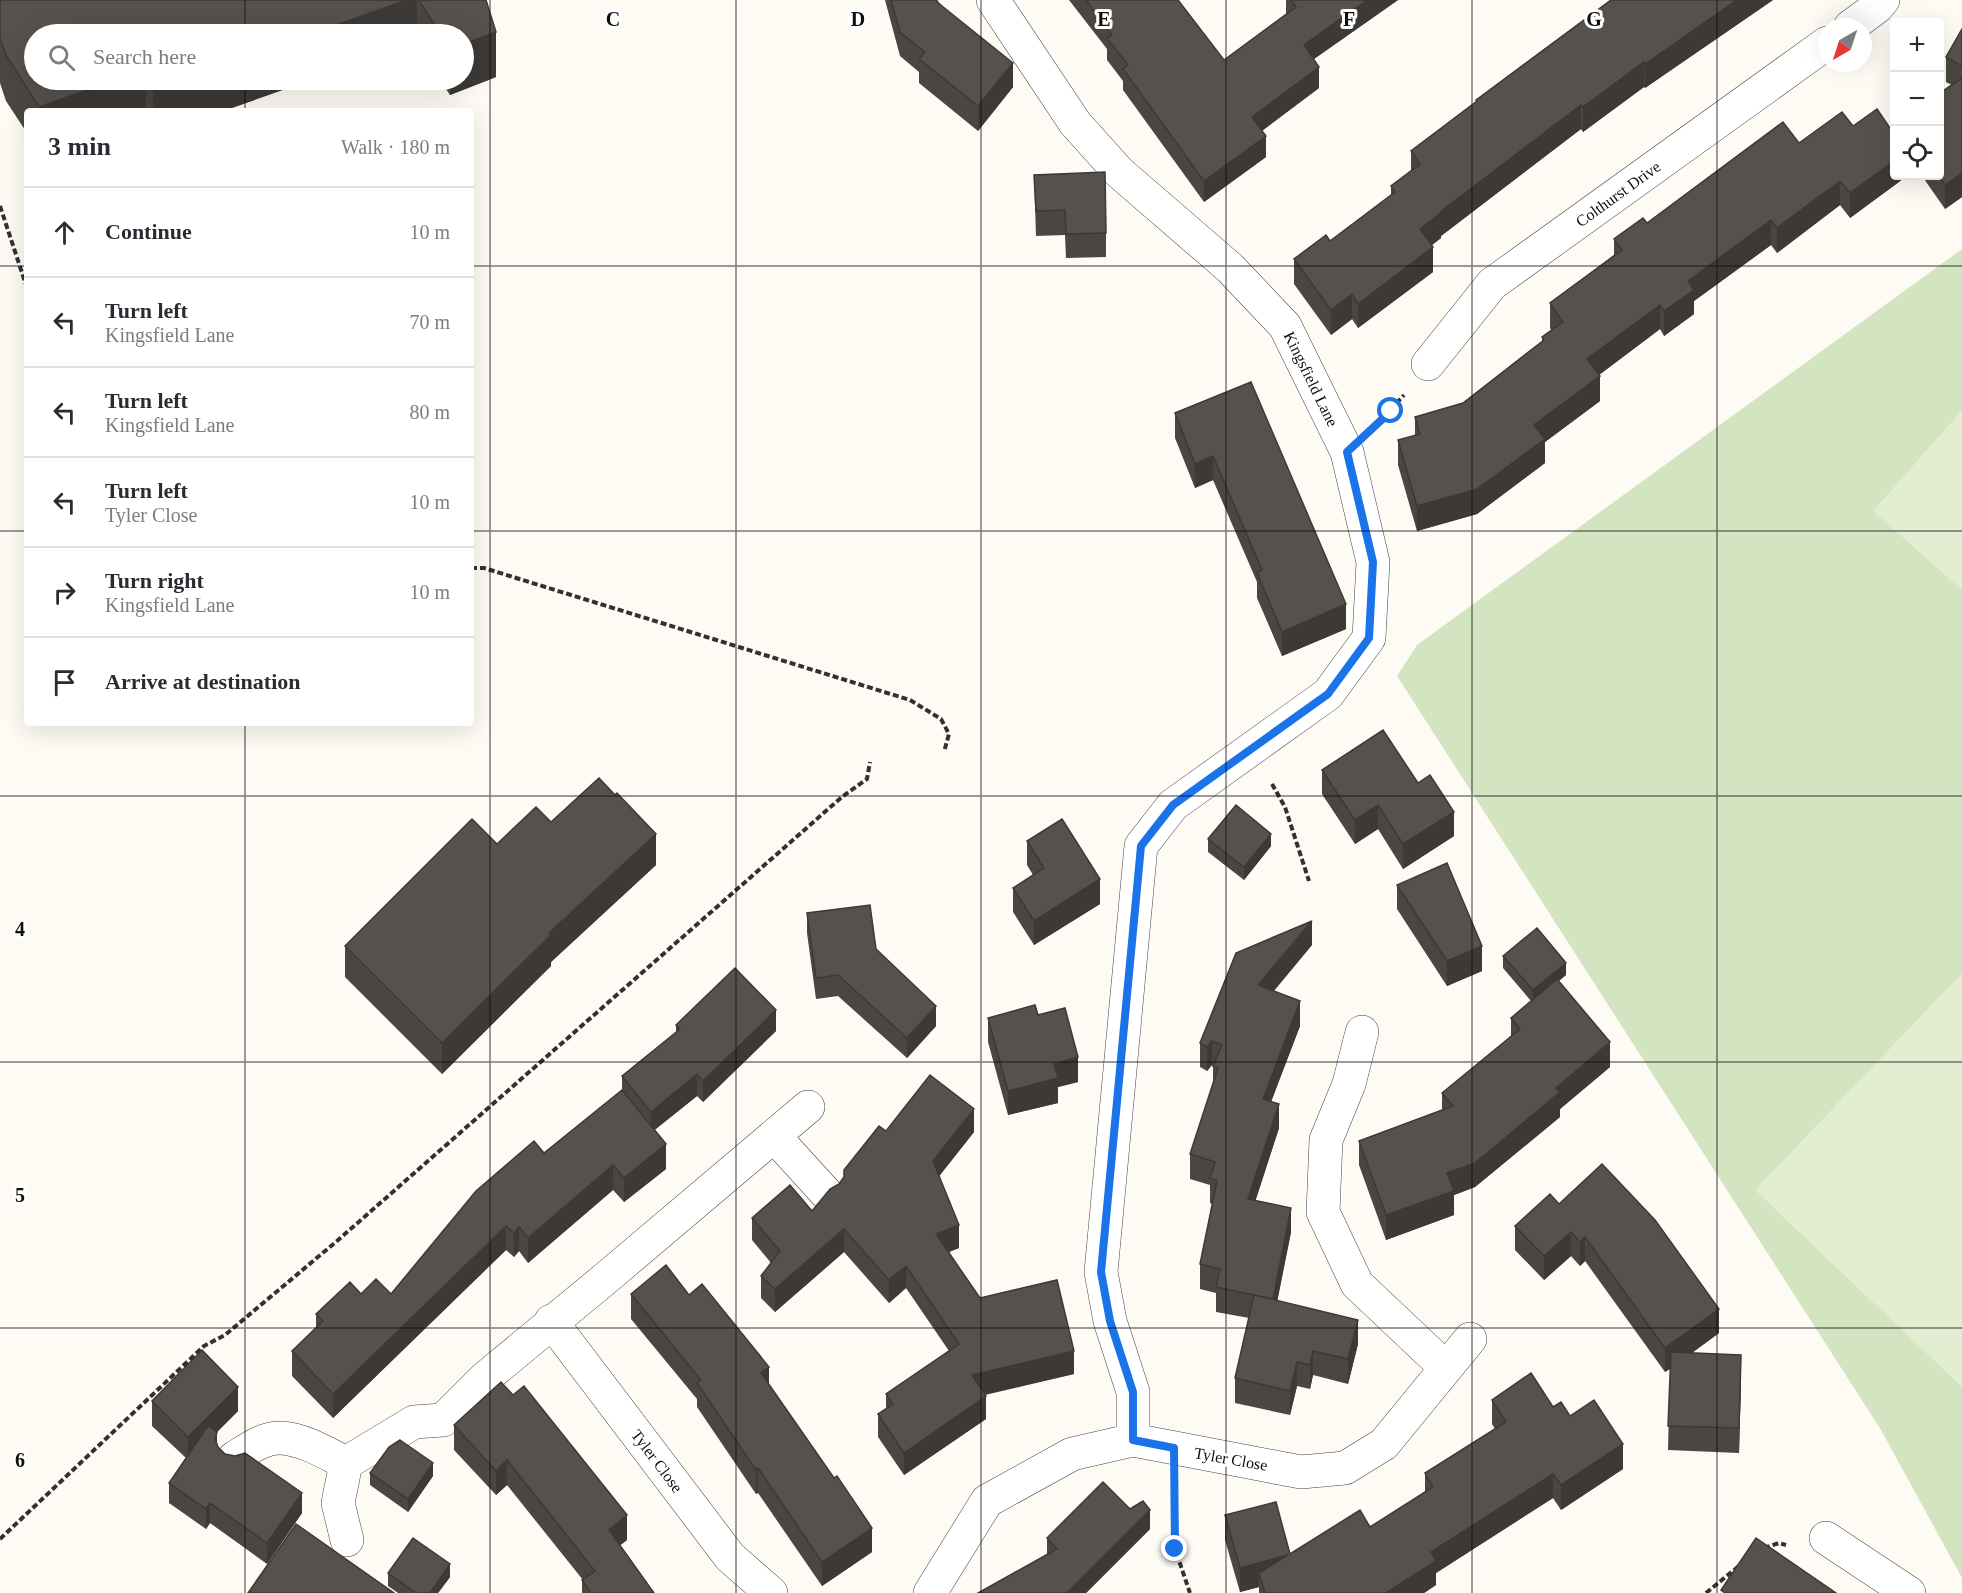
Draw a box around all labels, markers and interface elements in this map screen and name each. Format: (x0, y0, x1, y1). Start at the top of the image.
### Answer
text: C (606, 8, 620, 30)
text: D (851, 8, 865, 30)
text: E (1097, 8, 1111, 30)
text: F (1343, 8, 1355, 30)
text: G (1586, 8, 1602, 30)
north arrow (1818, 18, 1872, 72)
map controls (1890, 18, 1944, 180)
button: + (1890, 18, 1944, 72)
search box (24, 24, 474, 90)
icon: search (45, 41, 78, 74)
text: Search here (93, 44, 196, 69)
button: − (1890, 72, 1944, 126)
button: locate (1890, 126, 1944, 180)
text: 3 min (48, 132, 111, 161)
text: Walk · 180 m (341, 136, 450, 158)
street label: Colthurst Drive (1573, 158, 1663, 230)
icon: ahead (48, 216, 81, 249)
text: Continue (105, 219, 192, 244)
text: 10 m (409, 221, 450, 243)
text: Turn left (105, 298, 188, 323)
icon: left (48, 306, 81, 339)
text: 70 m (409, 311, 450, 333)
text: Kingsfield Lane (105, 324, 234, 346)
street label: Kingsfield Lane (1280, 329, 1341, 430)
text: Turn left (105, 388, 188, 413)
icon: left (48, 396, 81, 429)
route start (1377, 397, 1403, 423)
text: 80 m (409, 401, 450, 423)
text: Kingsfield Lane (105, 414, 234, 436)
text: Turn left (105, 478, 188, 503)
icon: left (48, 486, 81, 519)
text: 10 m (409, 491, 450, 513)
text: Tyler Close (105, 504, 197, 526)
text: Turn right (105, 568, 204, 593)
icon: right (48, 576, 81, 609)
text: 10 m (409, 581, 450, 603)
text: Kingsfield Lane (105, 594, 234, 616)
icon: arrive (48, 666, 81, 699)
text: Arrive at destination (105, 669, 301, 694)
text: 4 (15, 918, 25, 940)
text: 5 (15, 1184, 25, 1206)
street label: Tyler Close (627, 1426, 686, 1496)
street label: Tyler Close (1193, 1444, 1269, 1475)
text: 6 (15, 1449, 25, 1471)
route end (1161, 1535, 1187, 1561)

